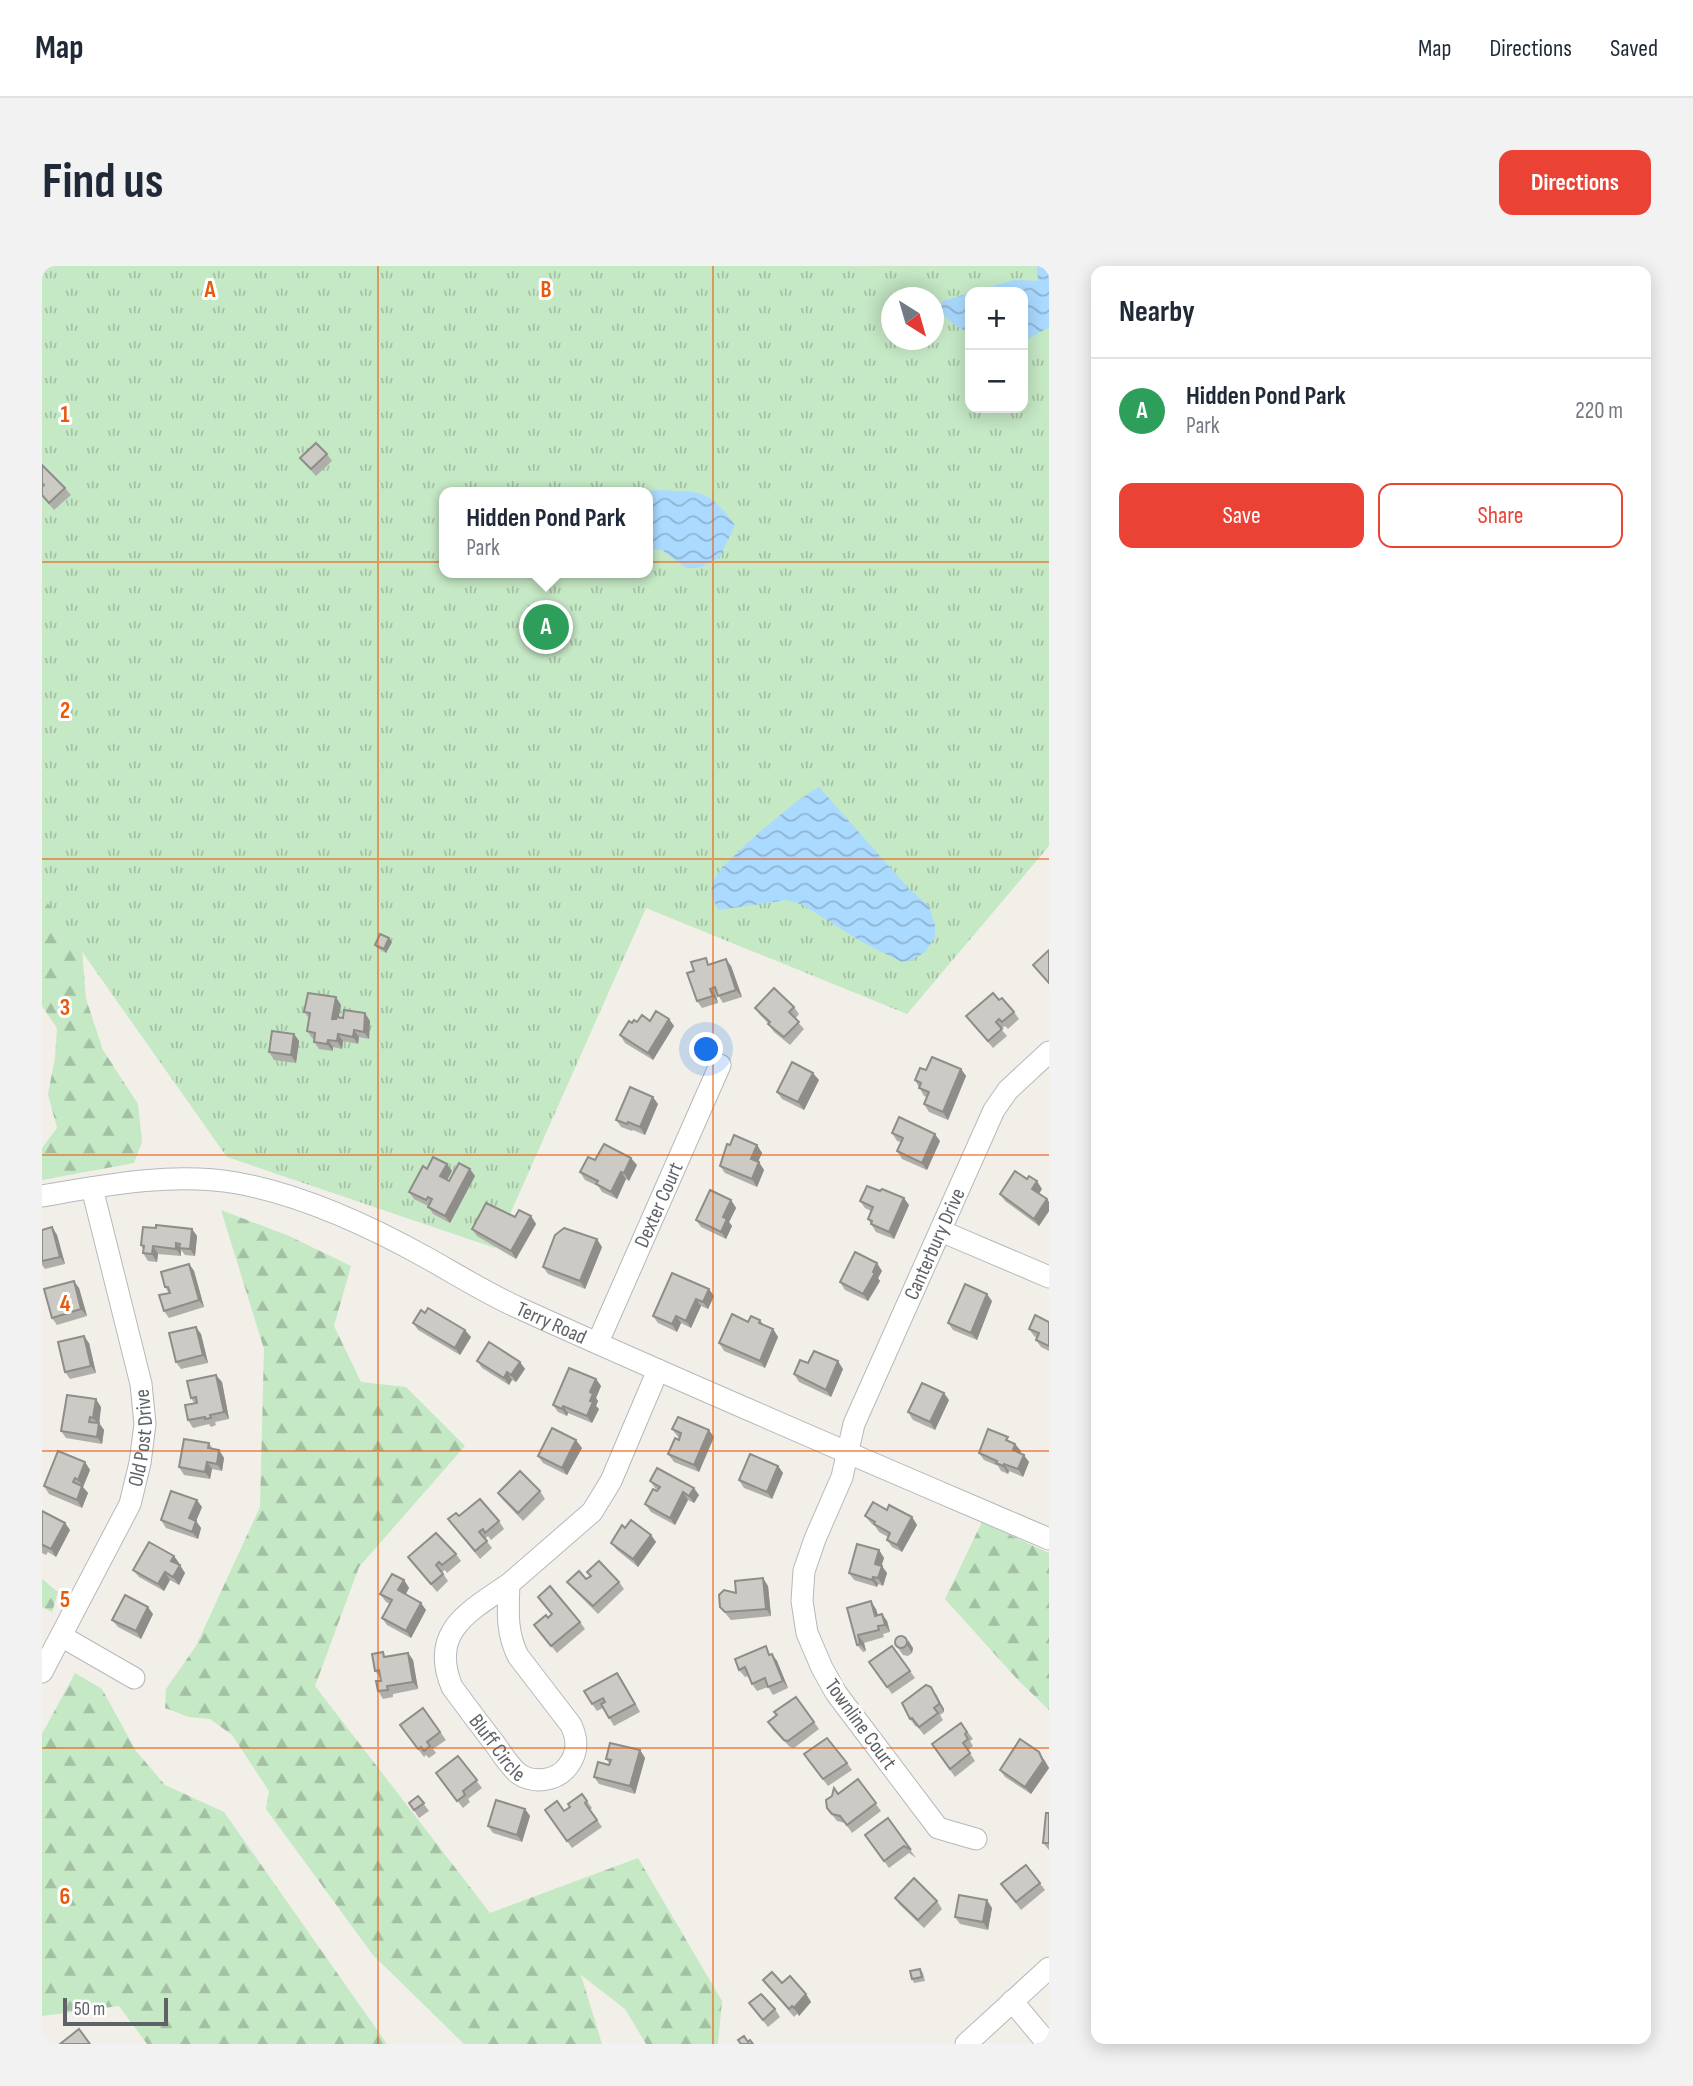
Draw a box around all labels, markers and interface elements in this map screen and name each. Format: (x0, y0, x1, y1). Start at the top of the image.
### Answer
text: Map (35, 28, 84, 68)
text: Map (1418, 34, 1451, 63)
text: Directions (1489, 34, 1572, 63)
text: Saved (1610, 34, 1658, 63)
button: Directions (1499, 150, 1651, 215)
text: Find us (42, 153, 164, 212)
text: A (204, 276, 217, 304)
text: B (541, 276, 552, 304)
north arrow (881, 287, 944, 350)
map controls (965, 287, 1028, 413)
button: + (965, 287, 1028, 350)
text: Nearby (1119, 294, 1195, 330)
button: − (965, 350, 1028, 413)
text: Hidden Pond Park (1186, 381, 1346, 412)
text: A (1137, 397, 1147, 425)
text: 220 m (1575, 397, 1623, 425)
text: 1 (60, 401, 70, 429)
text: Park (1186, 412, 1220, 440)
button: Save (1119, 483, 1364, 548)
button: Share (1378, 483, 1623, 548)
popup (439, 487, 653, 578)
text: Hidden Pond Park (466, 503, 626, 534)
text: Park (466, 534, 500, 562)
pin: A (523, 601, 569, 653)
text: 2 (60, 697, 70, 725)
text: 3 (60, 994, 70, 1022)
your location (689, 1032, 723, 1066)
street label: Dexter Court (629, 1158, 689, 1251)
street label: Canterbury Drive (899, 1184, 971, 1304)
text: 4 (60, 1290, 71, 1318)
street label: Terry Road (512, 1296, 590, 1350)
street label: Old Post Drive (123, 1388, 158, 1489)
text: 5 (60, 1586, 70, 1614)
street label: Townline Court (819, 1674, 902, 1774)
street label: Bluff Circle (463, 1709, 530, 1788)
text: 6 (60, 1883, 70, 1911)
scale bar (63, 1995, 168, 2027)
text: 50 m (74, 1998, 105, 2021)

